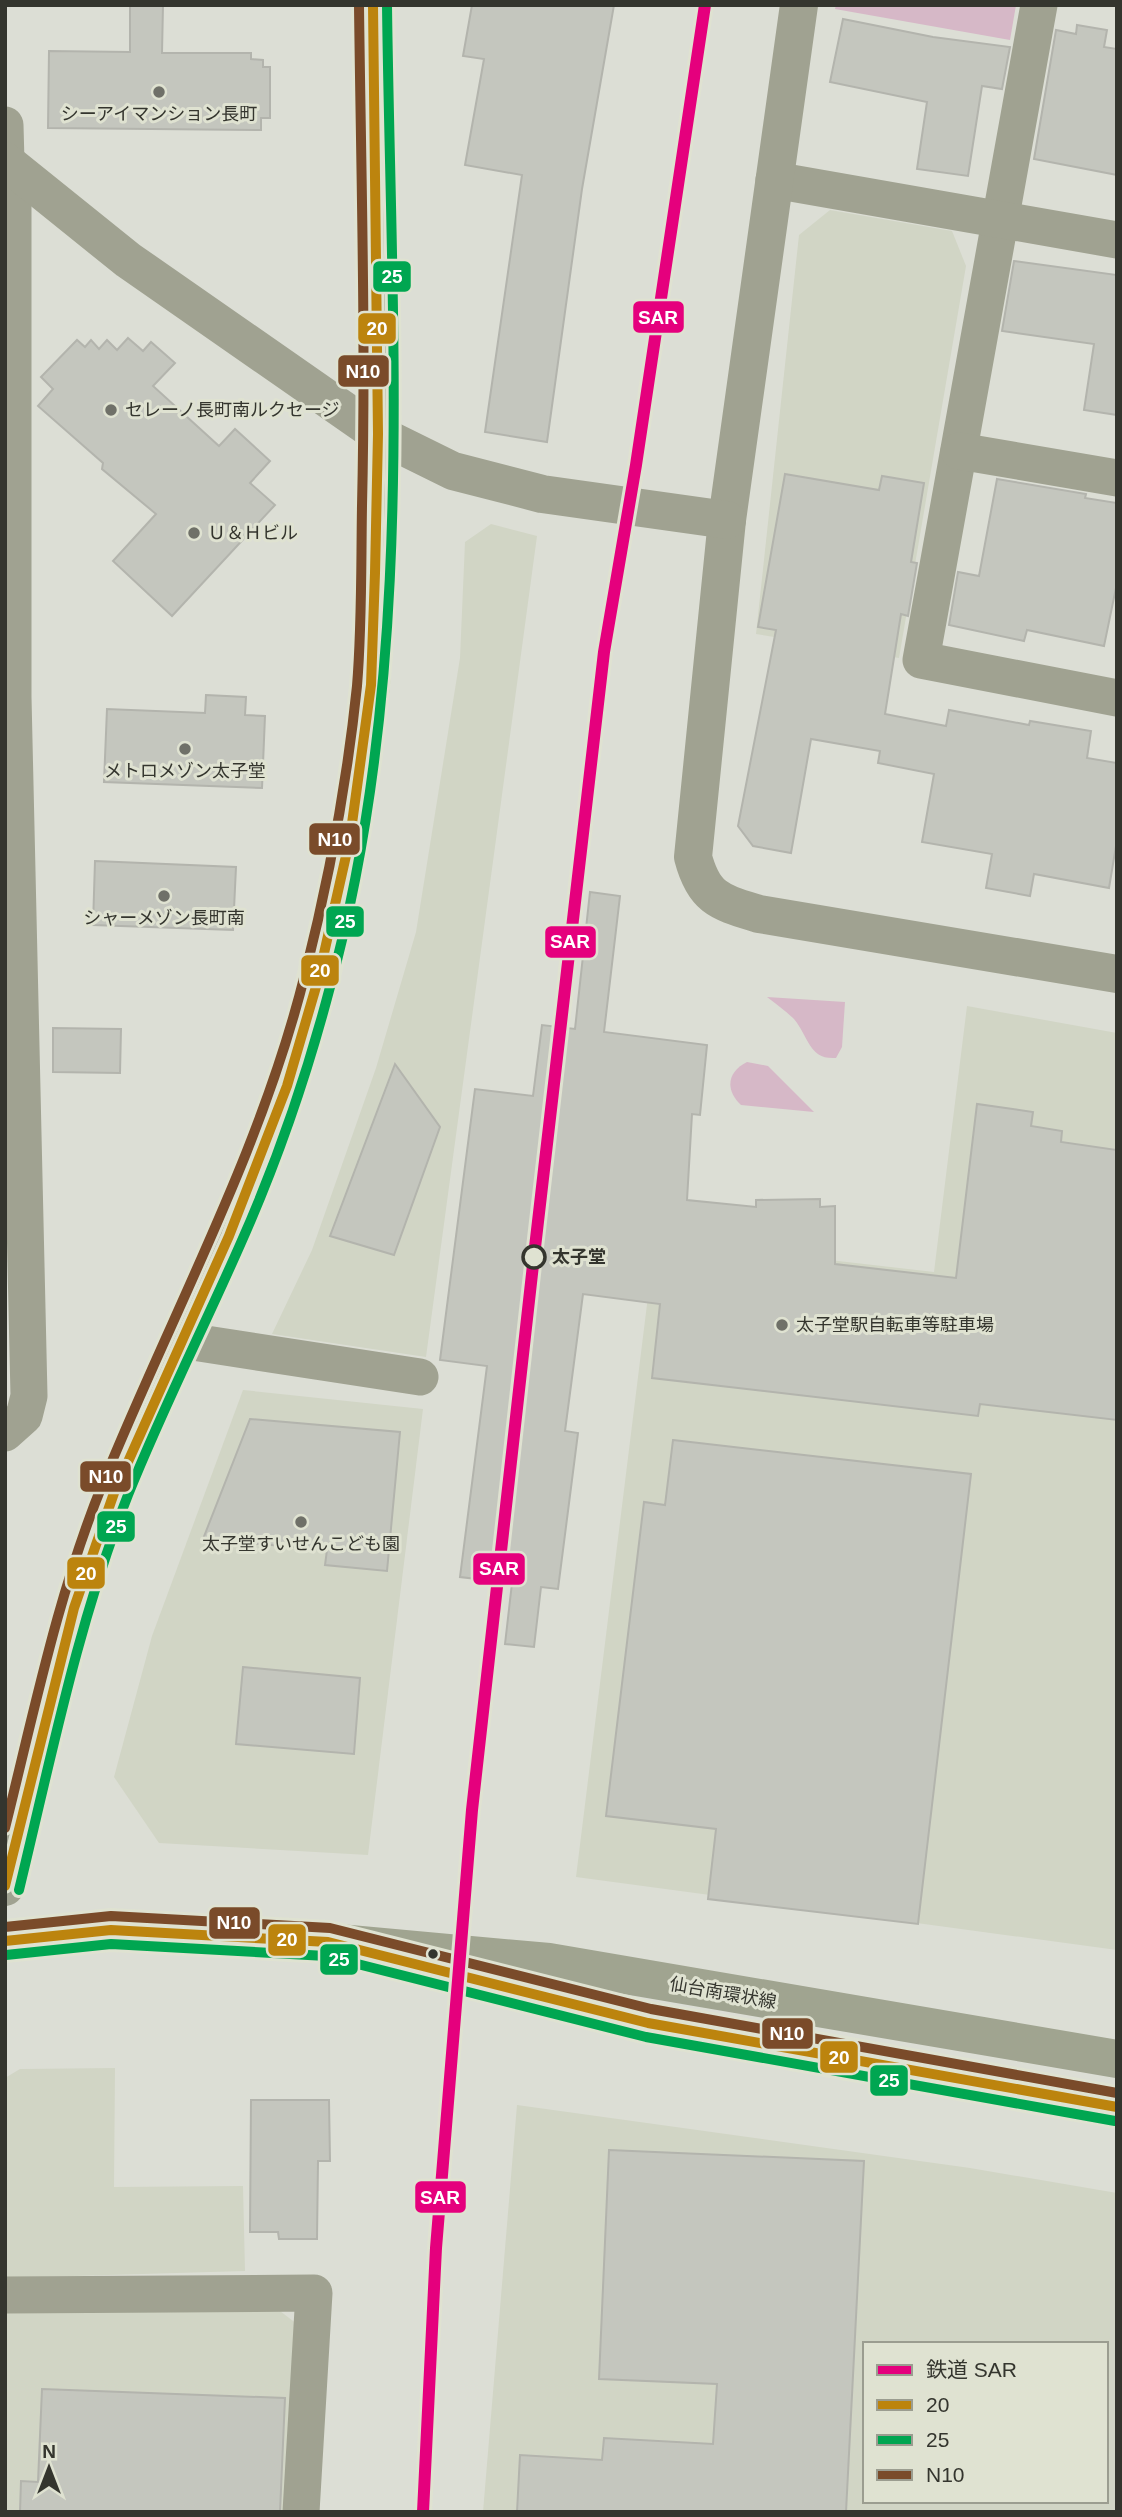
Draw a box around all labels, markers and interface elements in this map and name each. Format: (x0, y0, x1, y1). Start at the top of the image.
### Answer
marker: シーアイマンション長町 (151, 84, 167, 100)
place label: シーアイマンション長町 (61, 104, 257, 124)
line badge: 25 (372, 260, 412, 293)
text: 25 (381, 266, 403, 287)
line badge: SAR (632, 300, 685, 334)
text: SAR (638, 307, 678, 328)
line badge: 20 (357, 312, 397, 345)
text: 20 (366, 318, 388, 339)
line badge: N10 (337, 354, 390, 388)
text: N10 (346, 361, 380, 382)
place label: セレーノ長町南ルクセージ (125, 400, 340, 420)
marker: セレーノ長町南ルクセージ (103, 402, 119, 418)
place label: Ｕ＆Ｈビル (208, 523, 298, 543)
marker: Ｕ＆Ｈビル (186, 525, 202, 541)
marker: メトロメゾン太子堂 (177, 741, 193, 757)
place label: メトロメゾン太子堂 (104, 761, 266, 781)
line badge: N10 (308, 822, 361, 856)
text: N10 (318, 829, 352, 850)
marker: シャーメゾン長町南 (156, 888, 172, 904)
line badge: 25 (325, 905, 365, 938)
place label: シャーメゾン長町南 (83, 908, 245, 928)
text: 25 (334, 911, 356, 932)
line badge: SAR (544, 925, 597, 959)
text: SAR (550, 931, 590, 952)
line badge: 20 (300, 954, 340, 987)
text: 20 (309, 960, 331, 981)
marker: 太子堂 (522, 1245, 546, 1269)
place label: 太子堂 (552, 1247, 606, 1267)
place label: 太子堂駅自転車等駐車場 (796, 1315, 994, 1335)
marker: 太子堂駅自転車等駐車場 (774, 1317, 790, 1333)
line badge: N10 (79, 1460, 132, 1493)
text: N10 (89, 1466, 123, 1487)
line badge: 25 (96, 1510, 136, 1543)
marker: 太子堂すいせんこども園 (293, 1514, 309, 1530)
text: 25 (105, 1516, 127, 1537)
place label: 太子堂すいせんこども園 (202, 1534, 400, 1554)
line badge: SAR (472, 1552, 526, 1586)
line badge: 20 (66, 1556, 106, 1590)
text: SAR (479, 1558, 519, 1579)
text: 20 (75, 1563, 97, 1584)
line badge: N10 (208, 1906, 261, 1940)
text: N10 (217, 1912, 251, 1933)
line badge: 20 (267, 1923, 307, 1957)
text: 20 (276, 1929, 298, 1950)
line badge: 25 (319, 1943, 359, 1976)
unlabelled marker (426, 1947, 440, 1961)
text: 25 (328, 1949, 350, 1970)
street label: 仙台南環状線 (668, 1974, 778, 2012)
line badge: N10 (761, 2017, 814, 2050)
text: N10 (770, 2023, 804, 2044)
line badge: 20 (819, 2040, 859, 2074)
text: 20 (828, 2047, 850, 2068)
line badge: 25 (869, 2064, 909, 2097)
text: 25 (878, 2070, 900, 2091)
line badge: SAR (414, 2180, 467, 2214)
text: SAR (420, 2187, 460, 2208)
legend (863, 2342, 1108, 2503)
text: 鉄道 SAR (926, 2358, 1017, 2381)
text: 20 (926, 2393, 949, 2416)
text: 25 (926, 2428, 949, 2451)
north arrow (14, 2433, 84, 2503)
text: N (42, 2441, 56, 2462)
text: N10 (926, 2463, 965, 2486)

